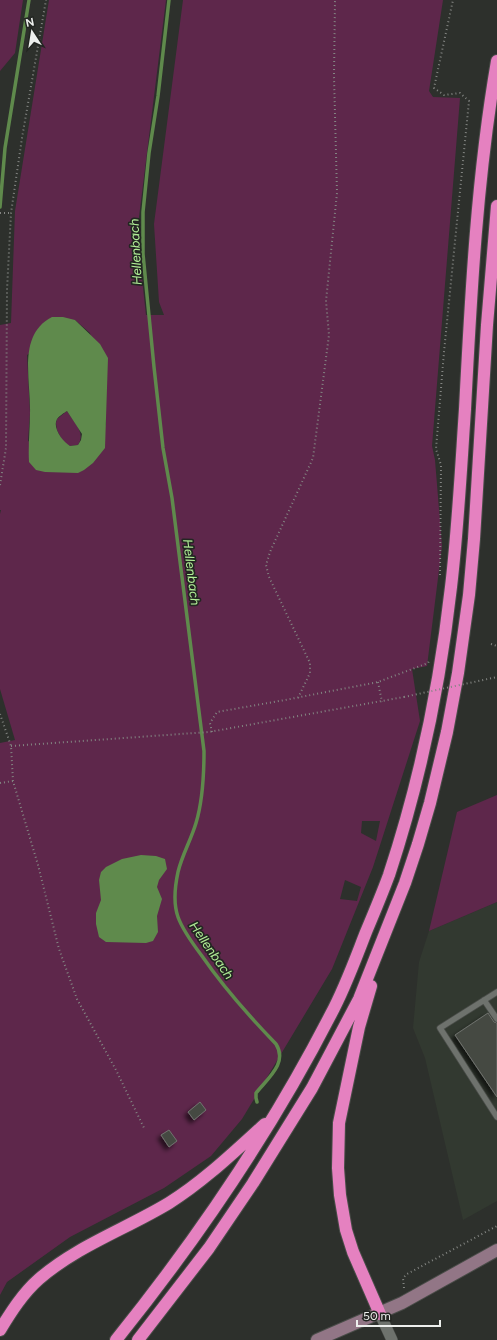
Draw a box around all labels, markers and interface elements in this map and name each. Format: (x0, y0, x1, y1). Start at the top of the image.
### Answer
north arrow (12, 12, 52, 52)
text: N (25, 15, 36, 30)
water label: Hellenbach (126, 218, 145, 286)
water label: Hellenbach (180, 538, 203, 606)
water label: Hellenbach (186, 919, 237, 982)
scale bar (357, 1302, 440, 1328)
text: 50 m (363, 1309, 391, 1323)

